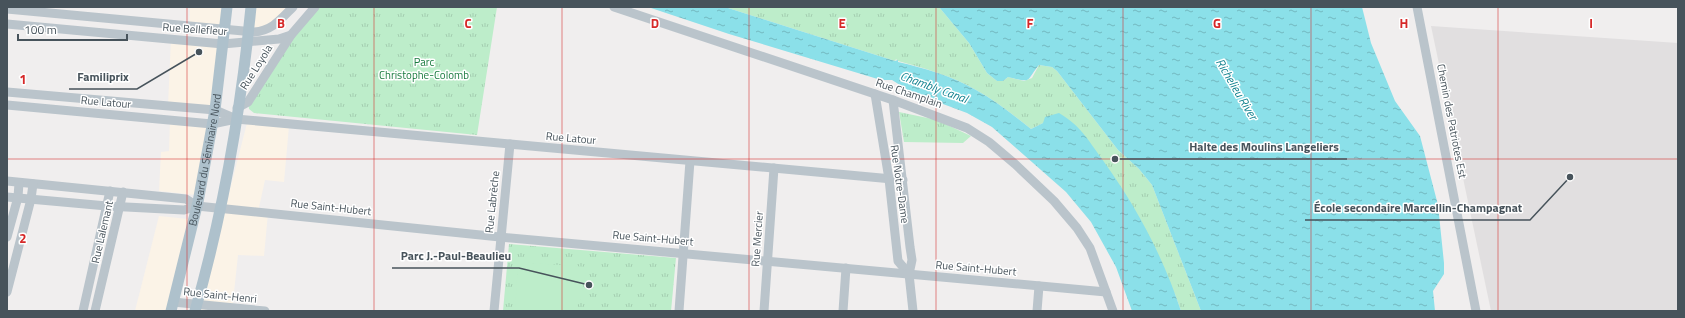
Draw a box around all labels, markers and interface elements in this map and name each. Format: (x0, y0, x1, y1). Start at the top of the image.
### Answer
text: B (277, 13, 285, 33)
text: C (464, 13, 472, 33)
text: D (651, 13, 659, 33)
text: E (838, 13, 846, 33)
text: F (1027, 13, 1034, 33)
text: G (1213, 13, 1221, 33)
text: H (1400, 13, 1408, 33)
text: I (1589, 13, 1593, 33)
scale bar (18, 16, 127, 42)
street label: Rue Bellefleur (162, 19, 228, 39)
text: 100 m (24, 20, 57, 39)
street label: Rue Loyola (236, 41, 276, 93)
park label: Parc Christophe-Colomb (379, 54, 469, 83)
water label: Richelieu River (1211, 55, 1264, 125)
street label: Chemin des Patriotes Est (1433, 62, 1471, 180)
callout: Familiprix (69, 65, 137, 89)
water label: Chambly Canal (898, 66, 972, 108)
text: Familiprix (77, 67, 129, 86)
text: 1 (19, 69, 27, 89)
street label: Rue Champlain (874, 74, 944, 112)
street label: Rue Latour (80, 92, 132, 112)
street label: Boulevard du Séminaire Nord (184, 93, 225, 228)
street label: Rue Latour (545, 128, 597, 148)
callout: Halte des Moulins Langeliers (1181, 135, 1347, 159)
text: Halte des Moulins Langeliers (1189, 137, 1339, 156)
street label: Rue Notre-Dame (887, 144, 913, 225)
street label: Rue Labrèche (481, 170, 503, 234)
street label: Rue Saint-Hubert (290, 195, 372, 219)
callout: École secondaire Marcellin-Champagnat (1305, 196, 1530, 220)
text: École secondaire Marcellin-Champagnat (1314, 198, 1523, 217)
street label: Rue Lalemant (87, 199, 117, 265)
street label: Rue Mercier (747, 211, 767, 267)
street label: Rue Saint-Hubert (612, 226, 694, 250)
text: 2 (19, 228, 27, 248)
callout: Parc J.-Paul-Beaulieu (392, 244, 519, 268)
text: Parc J.-Paul-Beaulieu (401, 246, 511, 265)
street label: Rue Saint-Hubert (935, 256, 1017, 280)
street label: Rue Saint-Henri (182, 283, 258, 307)

